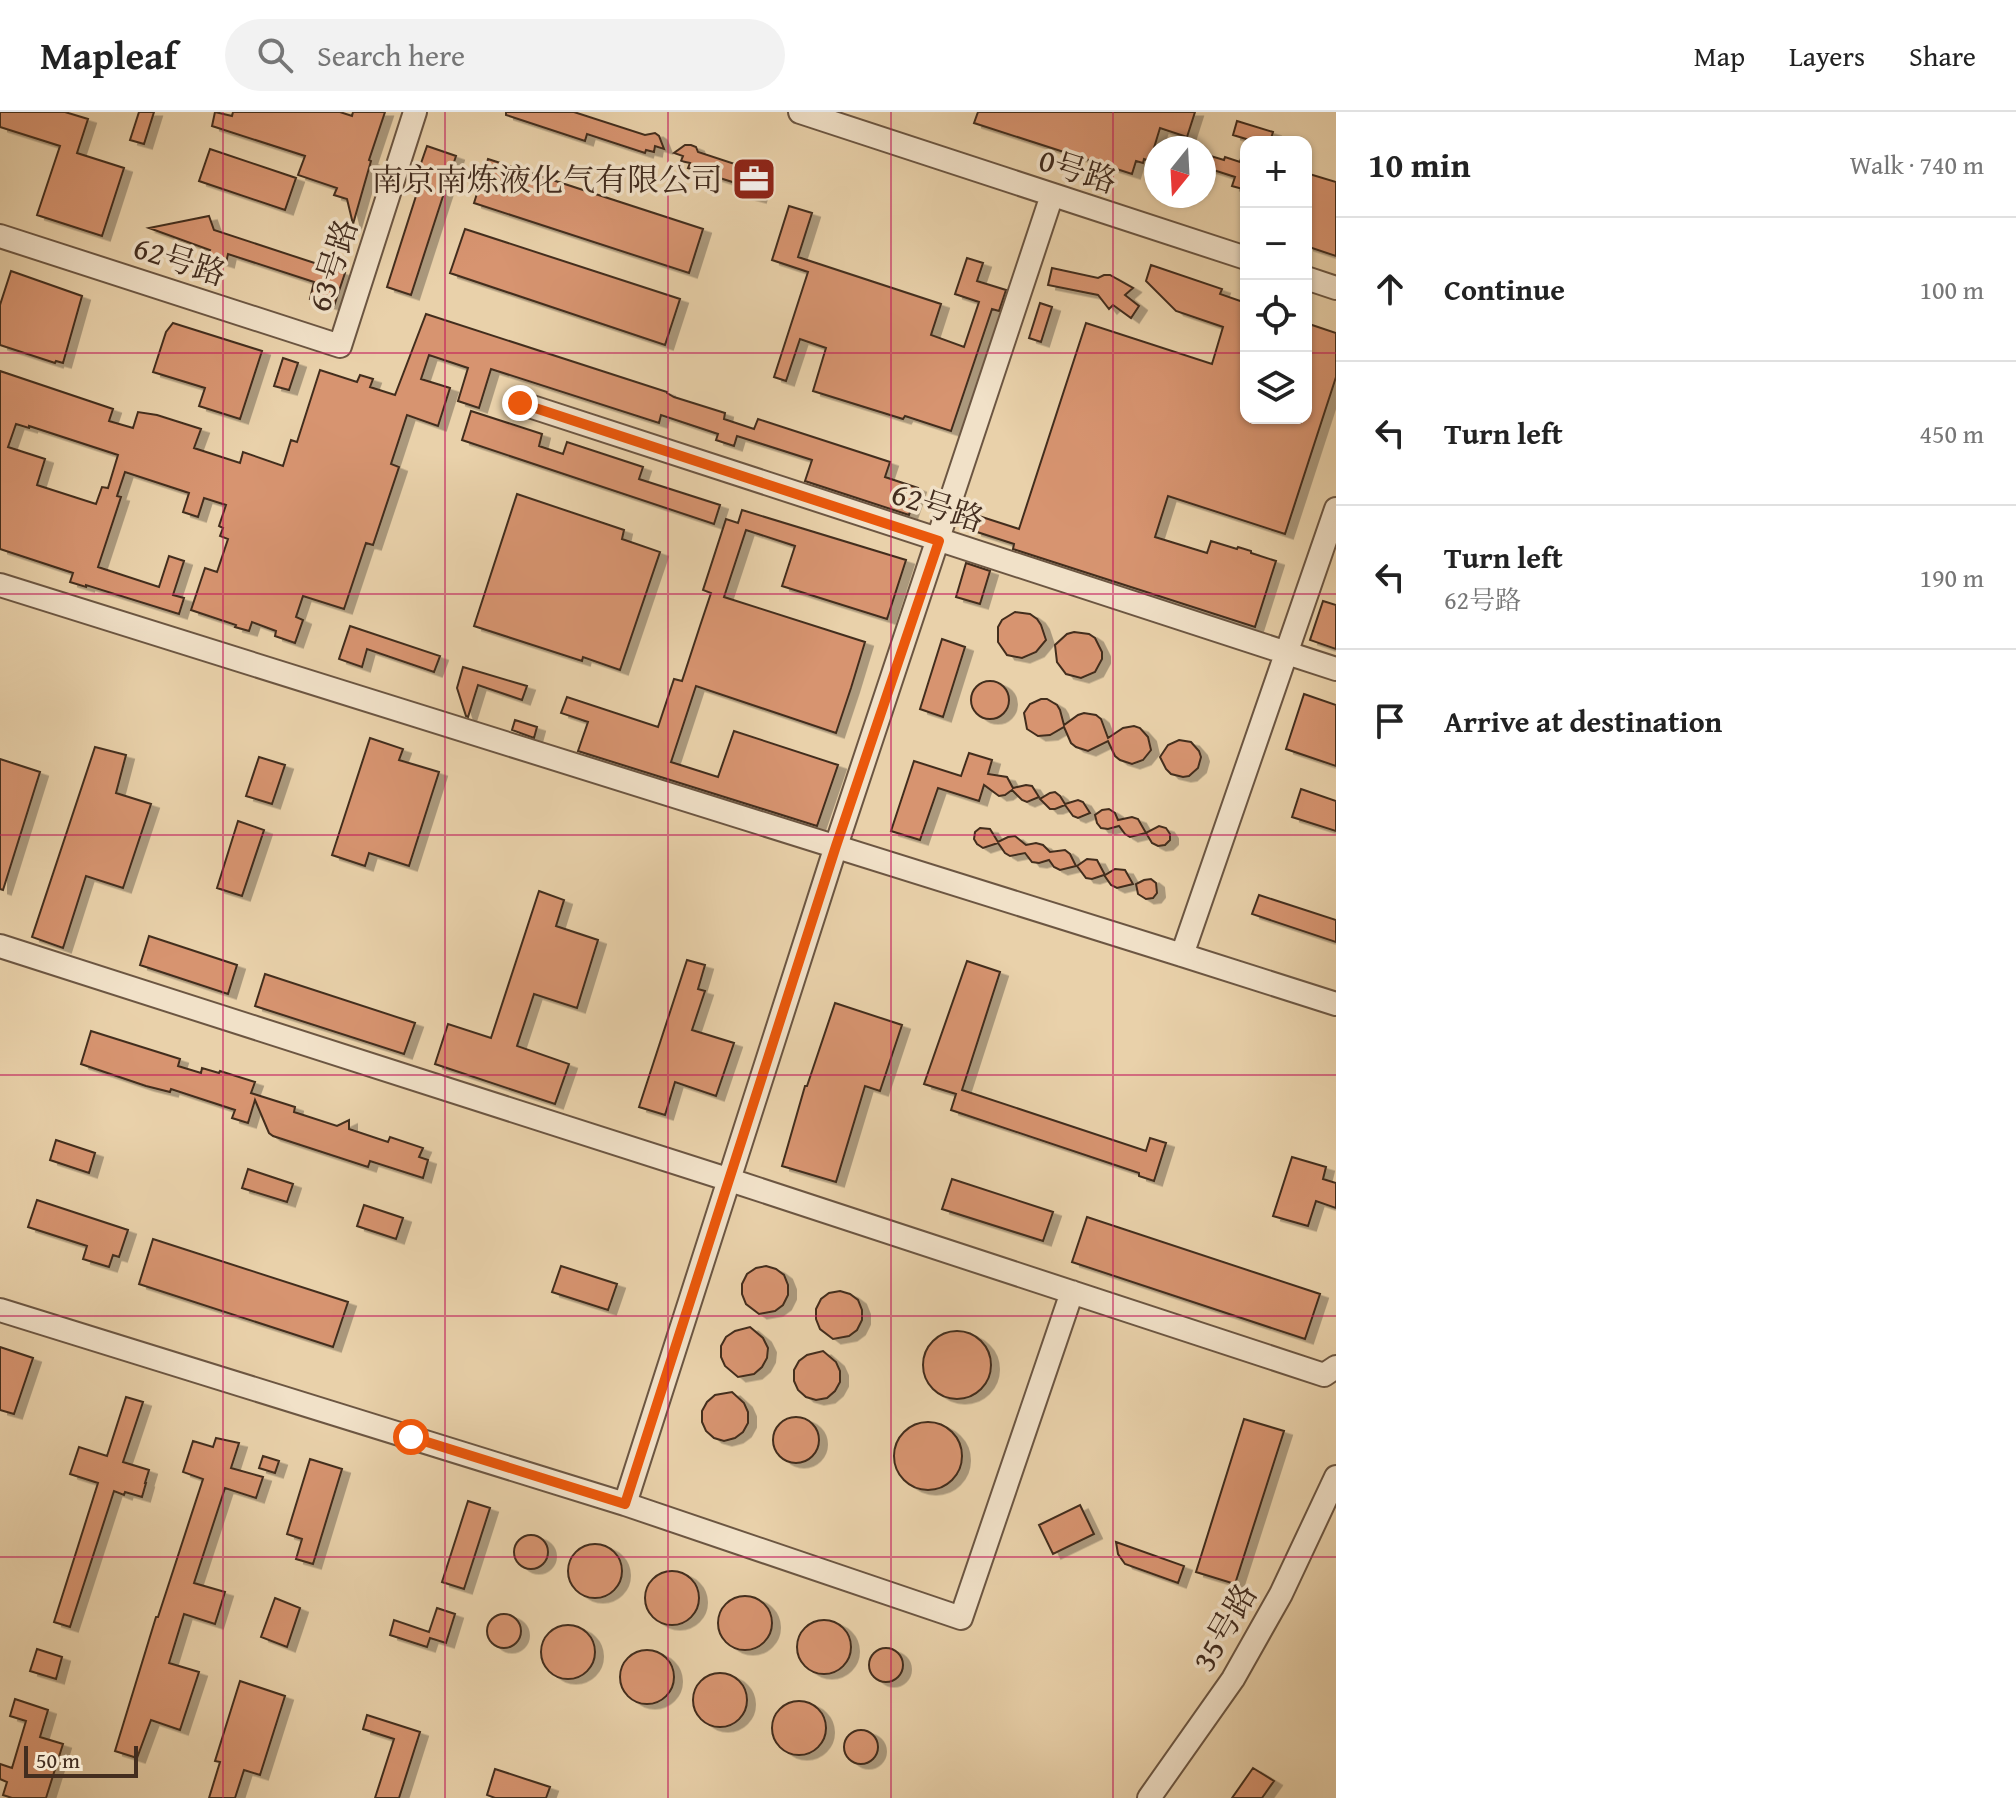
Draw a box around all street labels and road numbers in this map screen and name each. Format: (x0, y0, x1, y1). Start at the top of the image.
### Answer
street label: 0号路 (1033, 135, 1123, 205)
street label: 63号路 (295, 213, 369, 317)
street label: 62号路 (128, 223, 232, 297)
street label: 62号路 (886, 469, 990, 543)
street label: 35号路 (1180, 1574, 1268, 1680)

